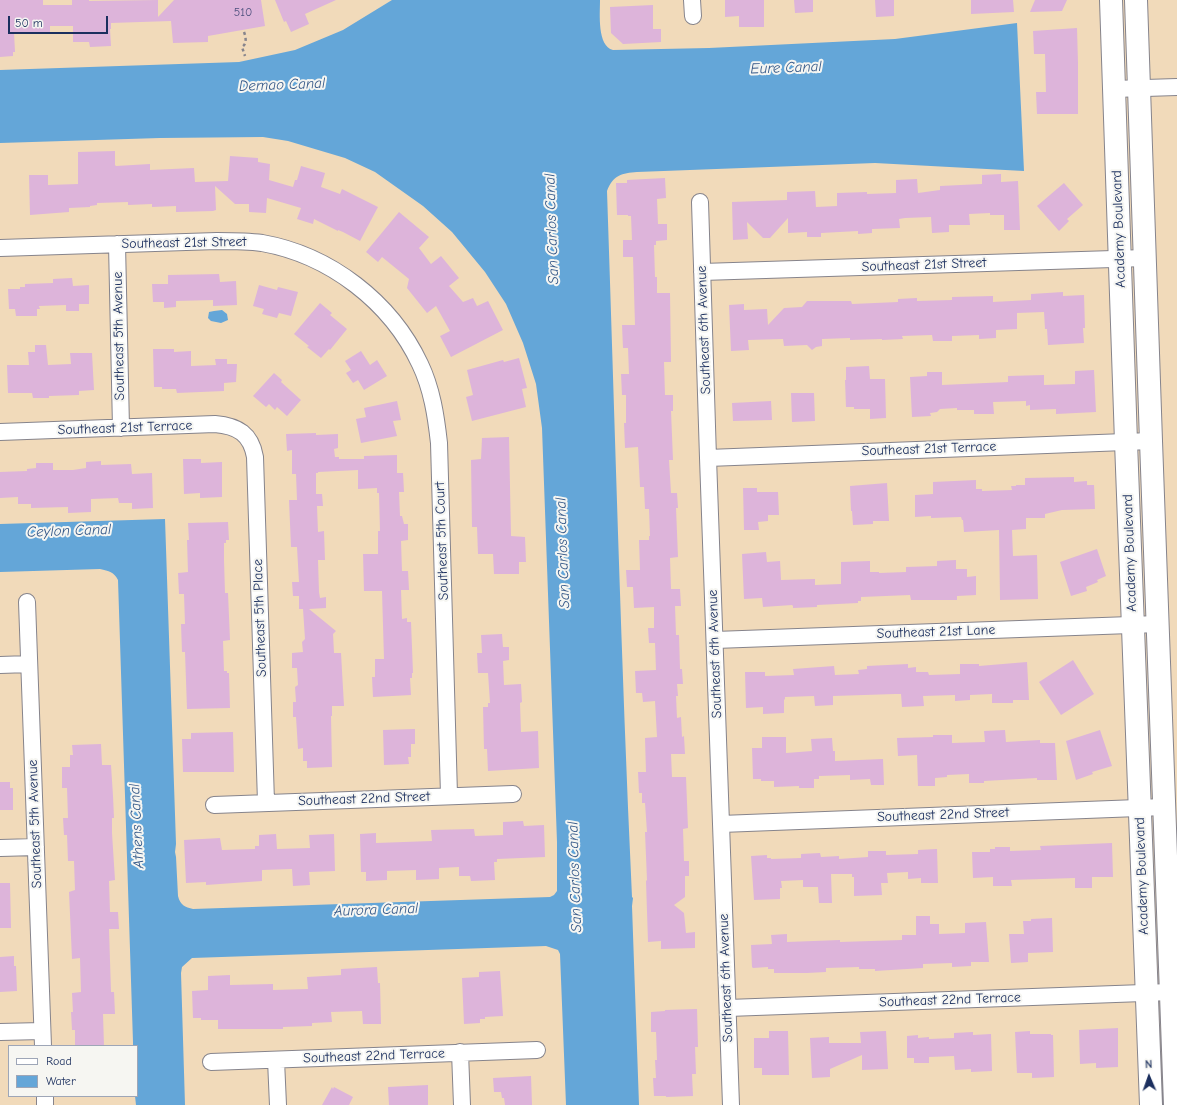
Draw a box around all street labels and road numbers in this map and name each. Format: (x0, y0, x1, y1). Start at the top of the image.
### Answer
street label: Academy Boulevard (1109, 170, 1129, 288)
street label: Southeast 21st Street (121, 234, 247, 252)
street label: Southeast 21st Street (861, 254, 987, 276)
street label: Southeast 6th Avenue (693, 265, 715, 395)
street label: Southeast 5th Avenue (109, 271, 129, 401)
street label: Southeast 21st Terrace (57, 417, 193, 439)
street label: Southeast 21st Terrace (861, 438, 997, 460)
street label: Southeast 5th Court (432, 481, 452, 601)
street label: Academy Boulevard (1120, 494, 1140, 612)
street label: Southeast 5th Place (250, 559, 270, 677)
street label: Southeast 6th Avenue (704, 589, 726, 719)
street label: Southeast 21st Lane (876, 622, 996, 642)
street label: Southeast 5th Avenue (24, 759, 46, 889)
street label: Southeast 22nd Street (298, 788, 430, 810)
street label: Southeast 22nd Street (877, 804, 1009, 826)
street label: Academy Boulevard (1132, 817, 1152, 935)
street label: Southeast 6th Avenue (715, 913, 737, 1043)
street label: Southeast 22nd Terrace (879, 989, 1021, 1011)
street label: Southeast 22nd Terrace (303, 1045, 445, 1067)

